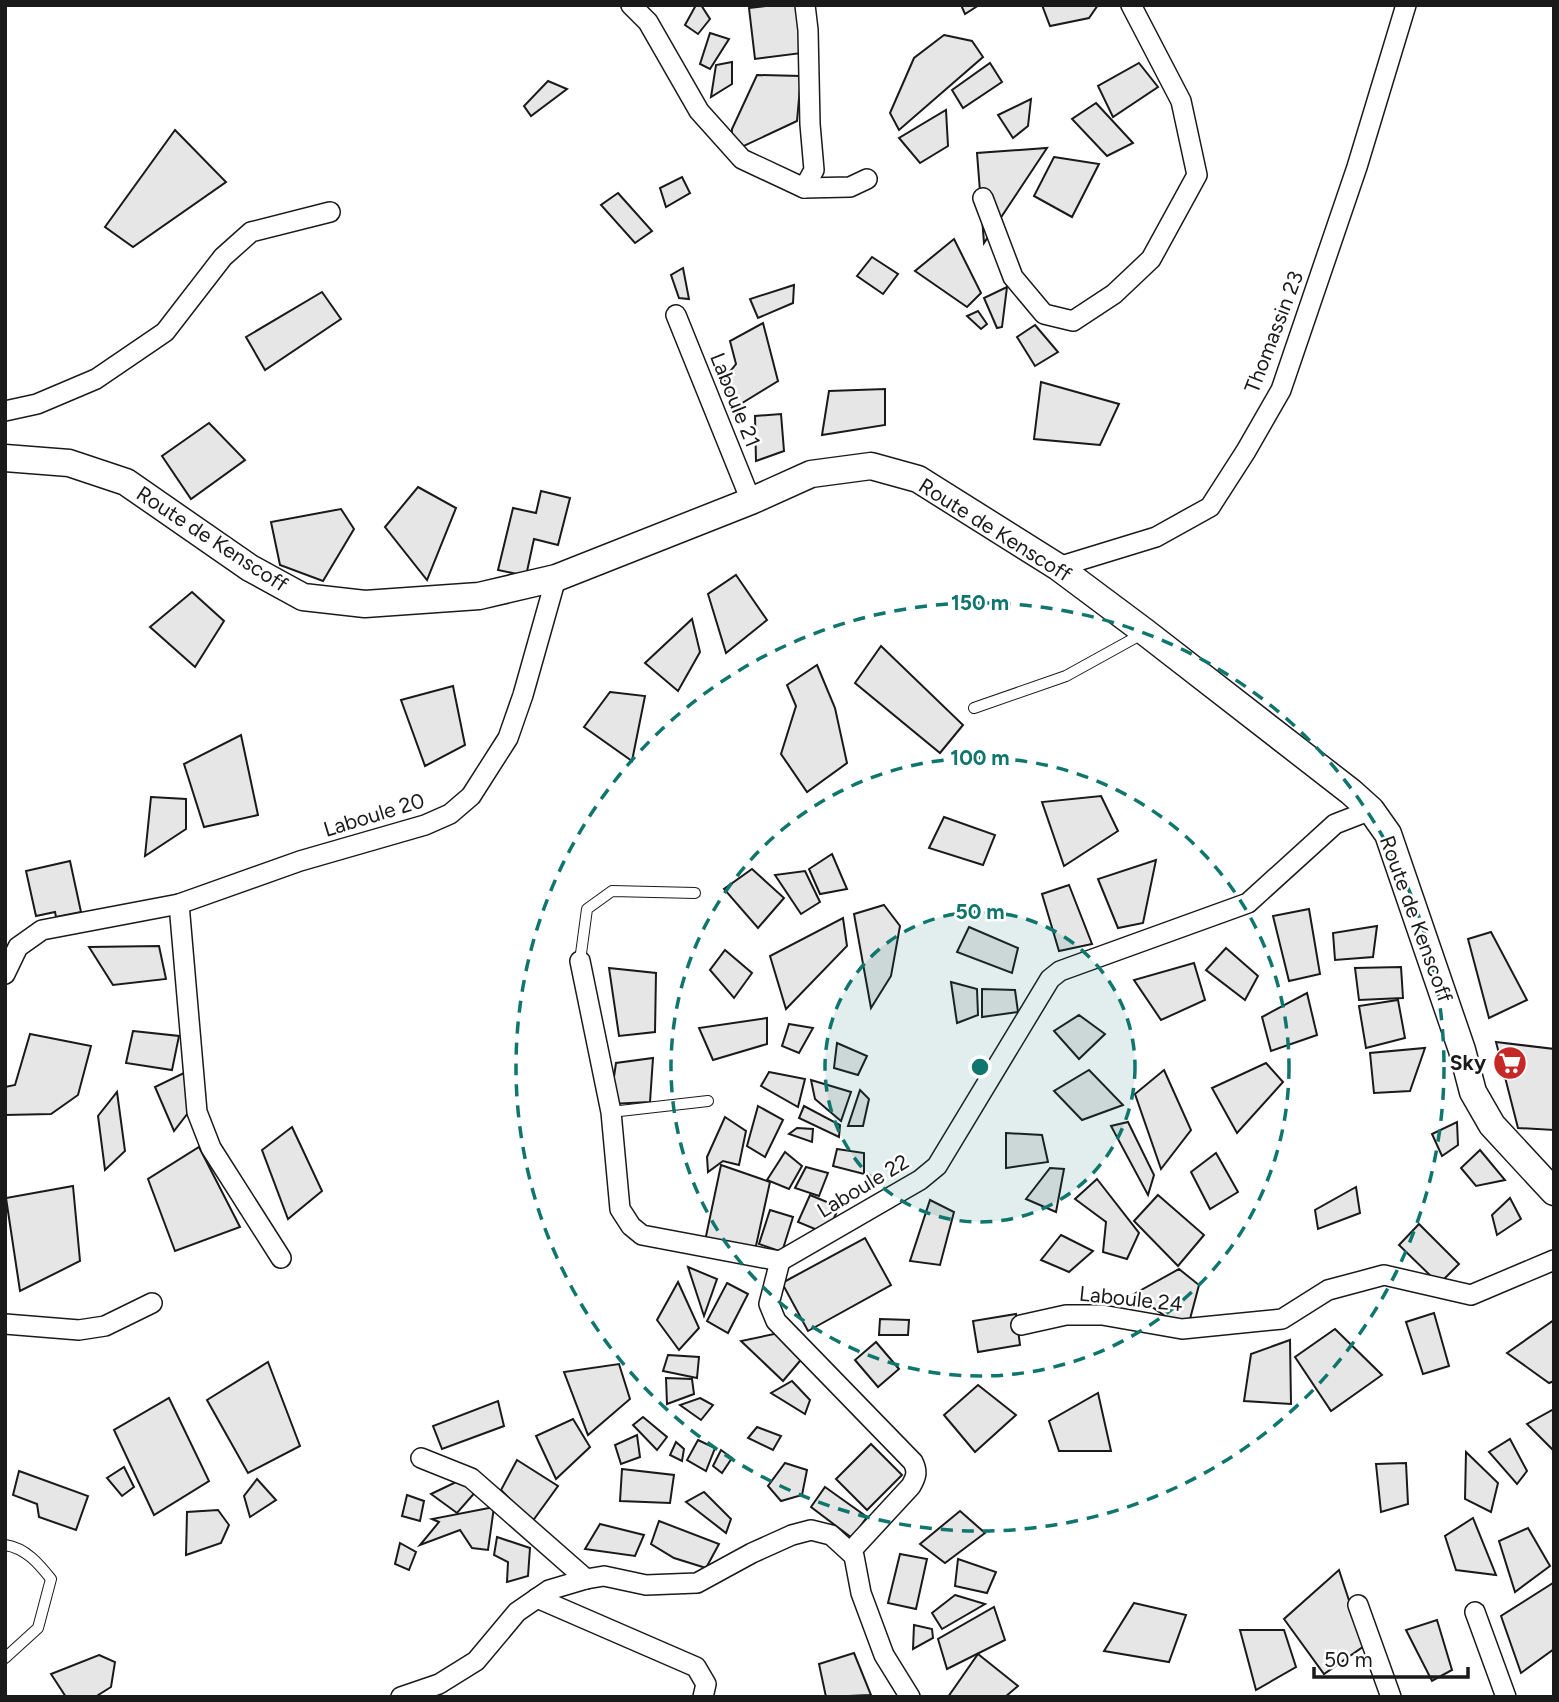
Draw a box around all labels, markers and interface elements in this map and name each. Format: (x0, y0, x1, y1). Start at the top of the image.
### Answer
street label: Thomassin 23 (1239, 267, 1308, 396)
street label: Laboule 21 (705, 349, 766, 451)
street label: Route de Kenscoff (914, 473, 1076, 587)
street label: Route de Kenscoff (132, 480, 293, 597)
text: 150 m (951, 590, 1009, 615)
text: 100 m (950, 745, 1010, 770)
street label: Laboule 20 (320, 787, 427, 842)
street label: Route de Kenscoff (1375, 832, 1458, 1006)
text: 50 m (955, 899, 1005, 924)
supermarket icon: Sky (1491, 1044, 1529, 1082)
place label: Sky (1450, 1050, 1487, 1075)
centre of rings (968, 1055, 992, 1079)
street label: Laboule 22 (812, 1148, 913, 1223)
street label: Laboule 24 (1078, 1281, 1184, 1316)
scale bar (1314, 1636, 1468, 1680)
text: 50 m (1324, 1647, 1373, 1672)

